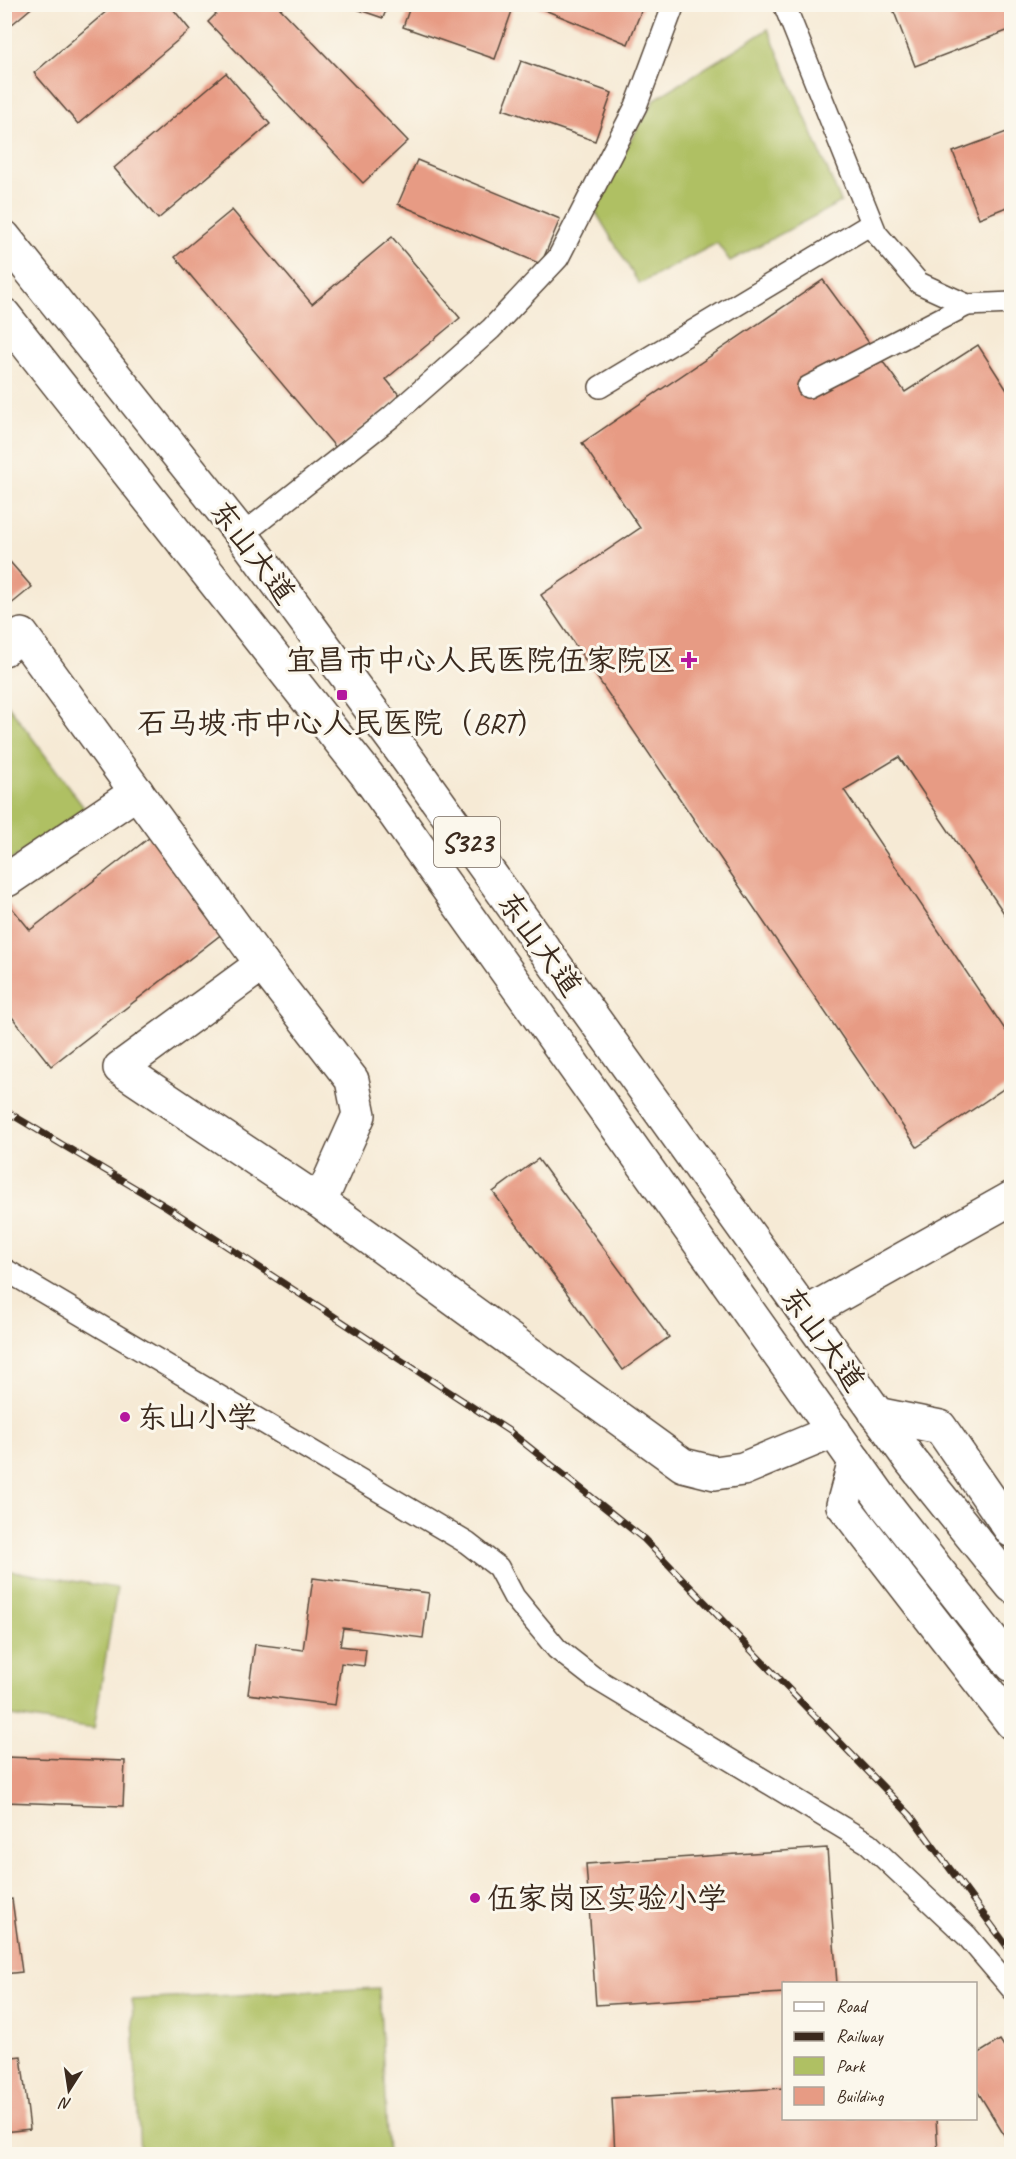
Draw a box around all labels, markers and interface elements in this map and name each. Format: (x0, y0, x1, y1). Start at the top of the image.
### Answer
street label: 东山大道 (202, 493, 304, 611)
place label: 宜昌市中心人民医院伍家院区 (286, 641, 676, 679)
marker: 宜昌市中心人民医院伍家院区 (680, 651, 698, 669)
marker: 石马坡·市中心人民医院（BRT） (335, 688, 349, 702)
place label: 石马坡·市中心人民医院（BRT） (137, 704, 547, 742)
road number: S323 (434, 817, 500, 867)
street label: 东山大道 (489, 884, 591, 1004)
street label: 东山大道 (772, 1279, 874, 1399)
place label: 东山小学 (137, 1398, 257, 1436)
marker: 东山小学 (118, 1410, 132, 1424)
place label: 伍家岗区实验小学 (487, 1879, 727, 1917)
marker: 伍家岗区实验小学 (468, 1891, 482, 1905)
legend (782, 1982, 977, 2120)
text: Road (836, 1995, 869, 2017)
text: Railway (836, 2025, 884, 2047)
text: Park (836, 2055, 866, 2077)
north arrow (39, 2060, 99, 2120)
text: Building (836, 2085, 885, 2107)
text: N (56, 2092, 73, 2115)

